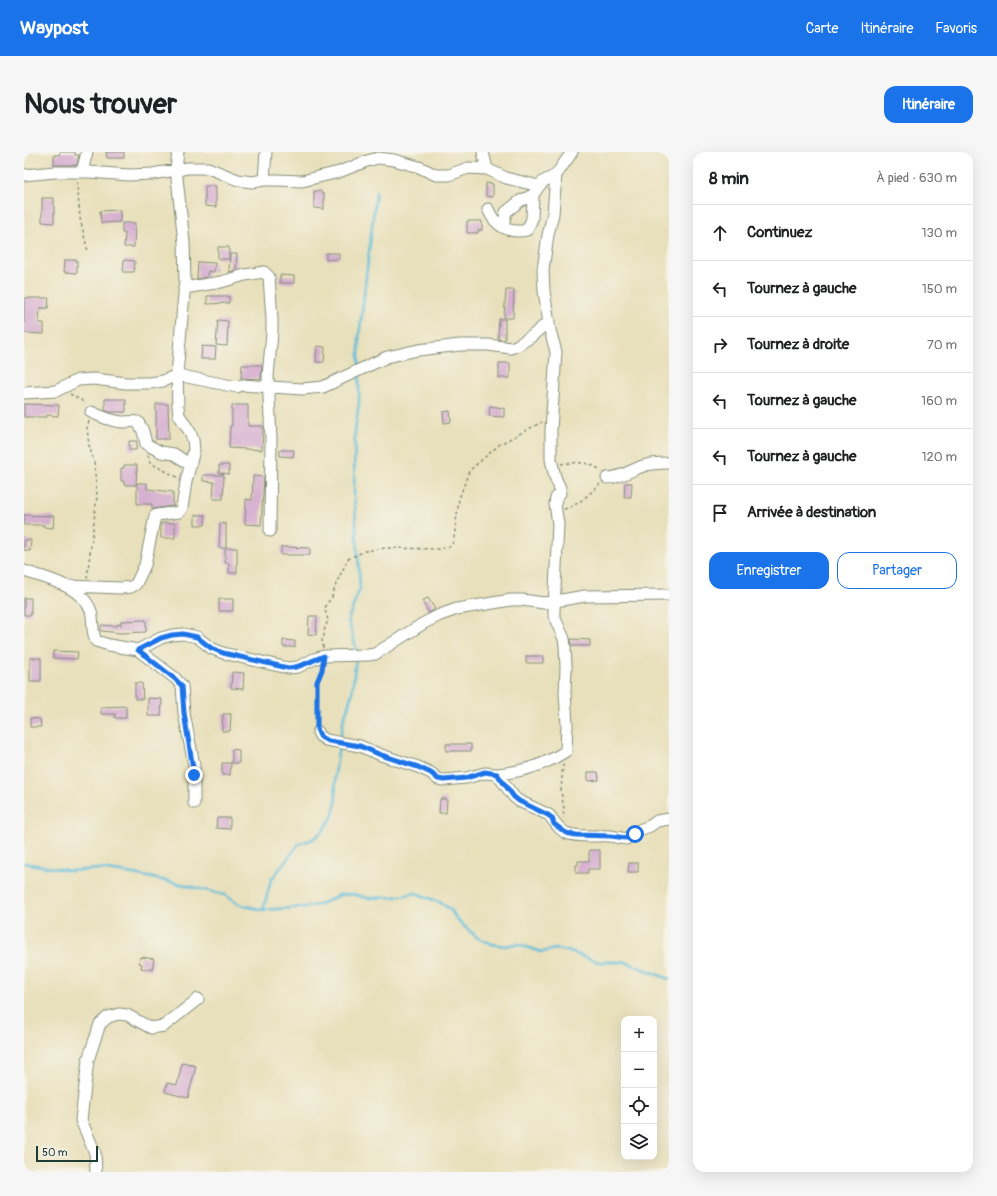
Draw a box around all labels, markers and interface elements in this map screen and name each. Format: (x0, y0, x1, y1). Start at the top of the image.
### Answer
text: Waypost (20, 16, 89, 40)
text: Carte (806, 20, 838, 37)
text: Itinéraire (860, 20, 913, 37)
text: Favoris (935, 20, 977, 37)
button: Itinéraire (884, 86, 973, 123)
text: Nous trouver (24, 87, 177, 122)
text: 8 min (709, 168, 749, 189)
text: À pied · 630 m (876, 170, 957, 186)
icon: ahead (709, 222, 731, 244)
text: Continuez (747, 223, 812, 242)
text: 130 m (921, 225, 957, 241)
icon: left (709, 278, 731, 300)
text: Tournez à gauche (747, 279, 857, 298)
text: 150 m (922, 281, 957, 297)
icon: right (709, 334, 731, 356)
text: Tournez à droite (747, 335, 849, 354)
text: 70 m (927, 337, 957, 353)
icon: left (709, 390, 731, 412)
text: Tournez à gauche (747, 391, 857, 410)
text: 160 m (921, 393, 957, 409)
icon: left (709, 446, 731, 468)
text: Tournez à gauche (747, 447, 857, 466)
text: 120 m (921, 449, 957, 465)
icon: arrive (709, 502, 731, 524)
text: Arrivée à destination (747, 503, 876, 522)
button: Enregistrer (709, 552, 829, 589)
button: Partager (837, 552, 957, 589)
route end (185, 766, 203, 784)
route start (626, 825, 644, 843)
map controls (621, 1016, 657, 1160)
button: + (621, 1016, 657, 1052)
button: − (621, 1052, 657, 1088)
button: locate (621, 1088, 657, 1124)
button: layers (621, 1124, 657, 1160)
scale bar (36, 1144, 98, 1163)
text: 50 m (42, 1146, 68, 1159)

